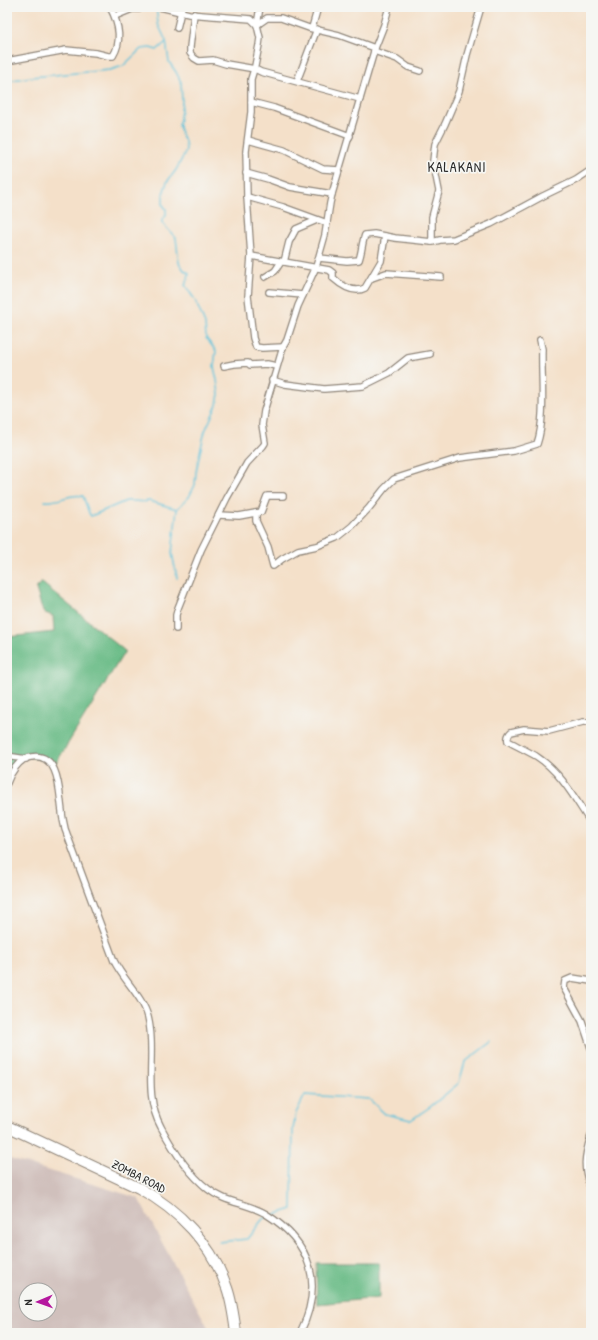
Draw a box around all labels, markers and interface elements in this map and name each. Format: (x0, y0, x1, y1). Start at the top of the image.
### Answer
district label: KALAKANI (427, 157, 487, 176)
street label: ZOMBA ROAD (109, 1155, 169, 1197)
north arrow (18, 1282, 58, 1322)
text: N (21, 1299, 35, 1306)

